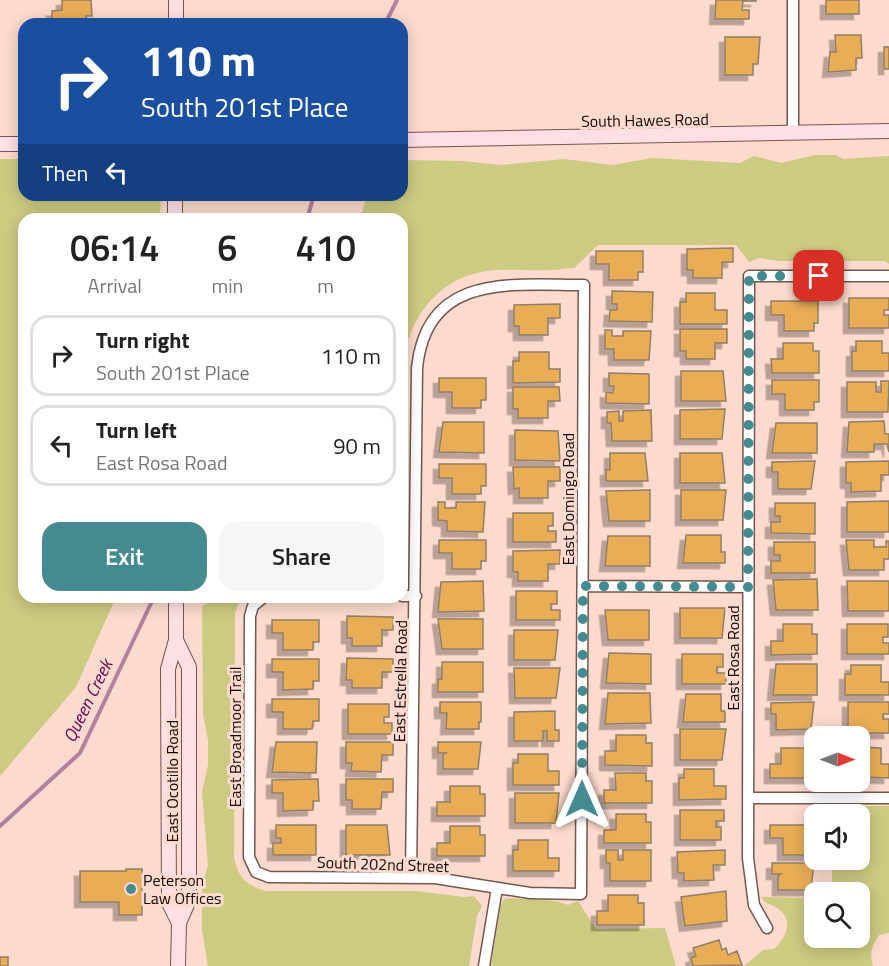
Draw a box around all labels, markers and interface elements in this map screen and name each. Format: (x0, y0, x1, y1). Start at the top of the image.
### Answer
text: 110 m (141, 28, 256, 92)
icon: right (42, 42, 120, 120)
text: South 201st Place (141, 86, 349, 127)
street label: South Hawes Road (581, 107, 709, 133)
text: Then (42, 156, 88, 190)
icon: left (100, 156, 133, 189)
text: 06:14 (70, 220, 159, 275)
text: 6 (217, 220, 237, 275)
text: 410 (295, 220, 356, 275)
pin (793, 250, 844, 301)
icon: arrive (802, 259, 835, 292)
text: Arrival (88, 270, 142, 301)
text: min (211, 270, 243, 301)
text: m (317, 270, 334, 301)
text: Turn right (96, 323, 190, 357)
icon: right (45, 339, 78, 372)
text: 110 m (321, 339, 381, 373)
text: South 201st Place (96, 357, 250, 388)
text: Turn left (96, 413, 177, 447)
icon: left (45, 429, 78, 462)
text: 90 m (333, 429, 381, 463)
street label: East Domingo Road (556, 433, 580, 565)
text: East Rosa Road (96, 447, 228, 478)
button: Exit (42, 522, 207, 591)
button: Share (219, 522, 384, 591)
street label: East Rosa Road (721, 605, 745, 711)
street label: East Estrella Road (387, 620, 413, 742)
water label: Queen Creek (56, 653, 120, 747)
street label: East Broadmoor Trail (223, 667, 247, 807)
street label: East Ocotillo Road (160, 720, 184, 842)
north arrow (804, 726, 870, 792)
map controls (804, 726, 870, 948)
position arrow (550, 767, 614, 831)
button: sound (804, 804, 870, 870)
street label: South 202nd Street (317, 850, 450, 878)
place label: Peterson Law Offices (143, 868, 221, 910)
marker: Peterson Law Offices (124, 882, 138, 896)
button: search (804, 882, 870, 948)

